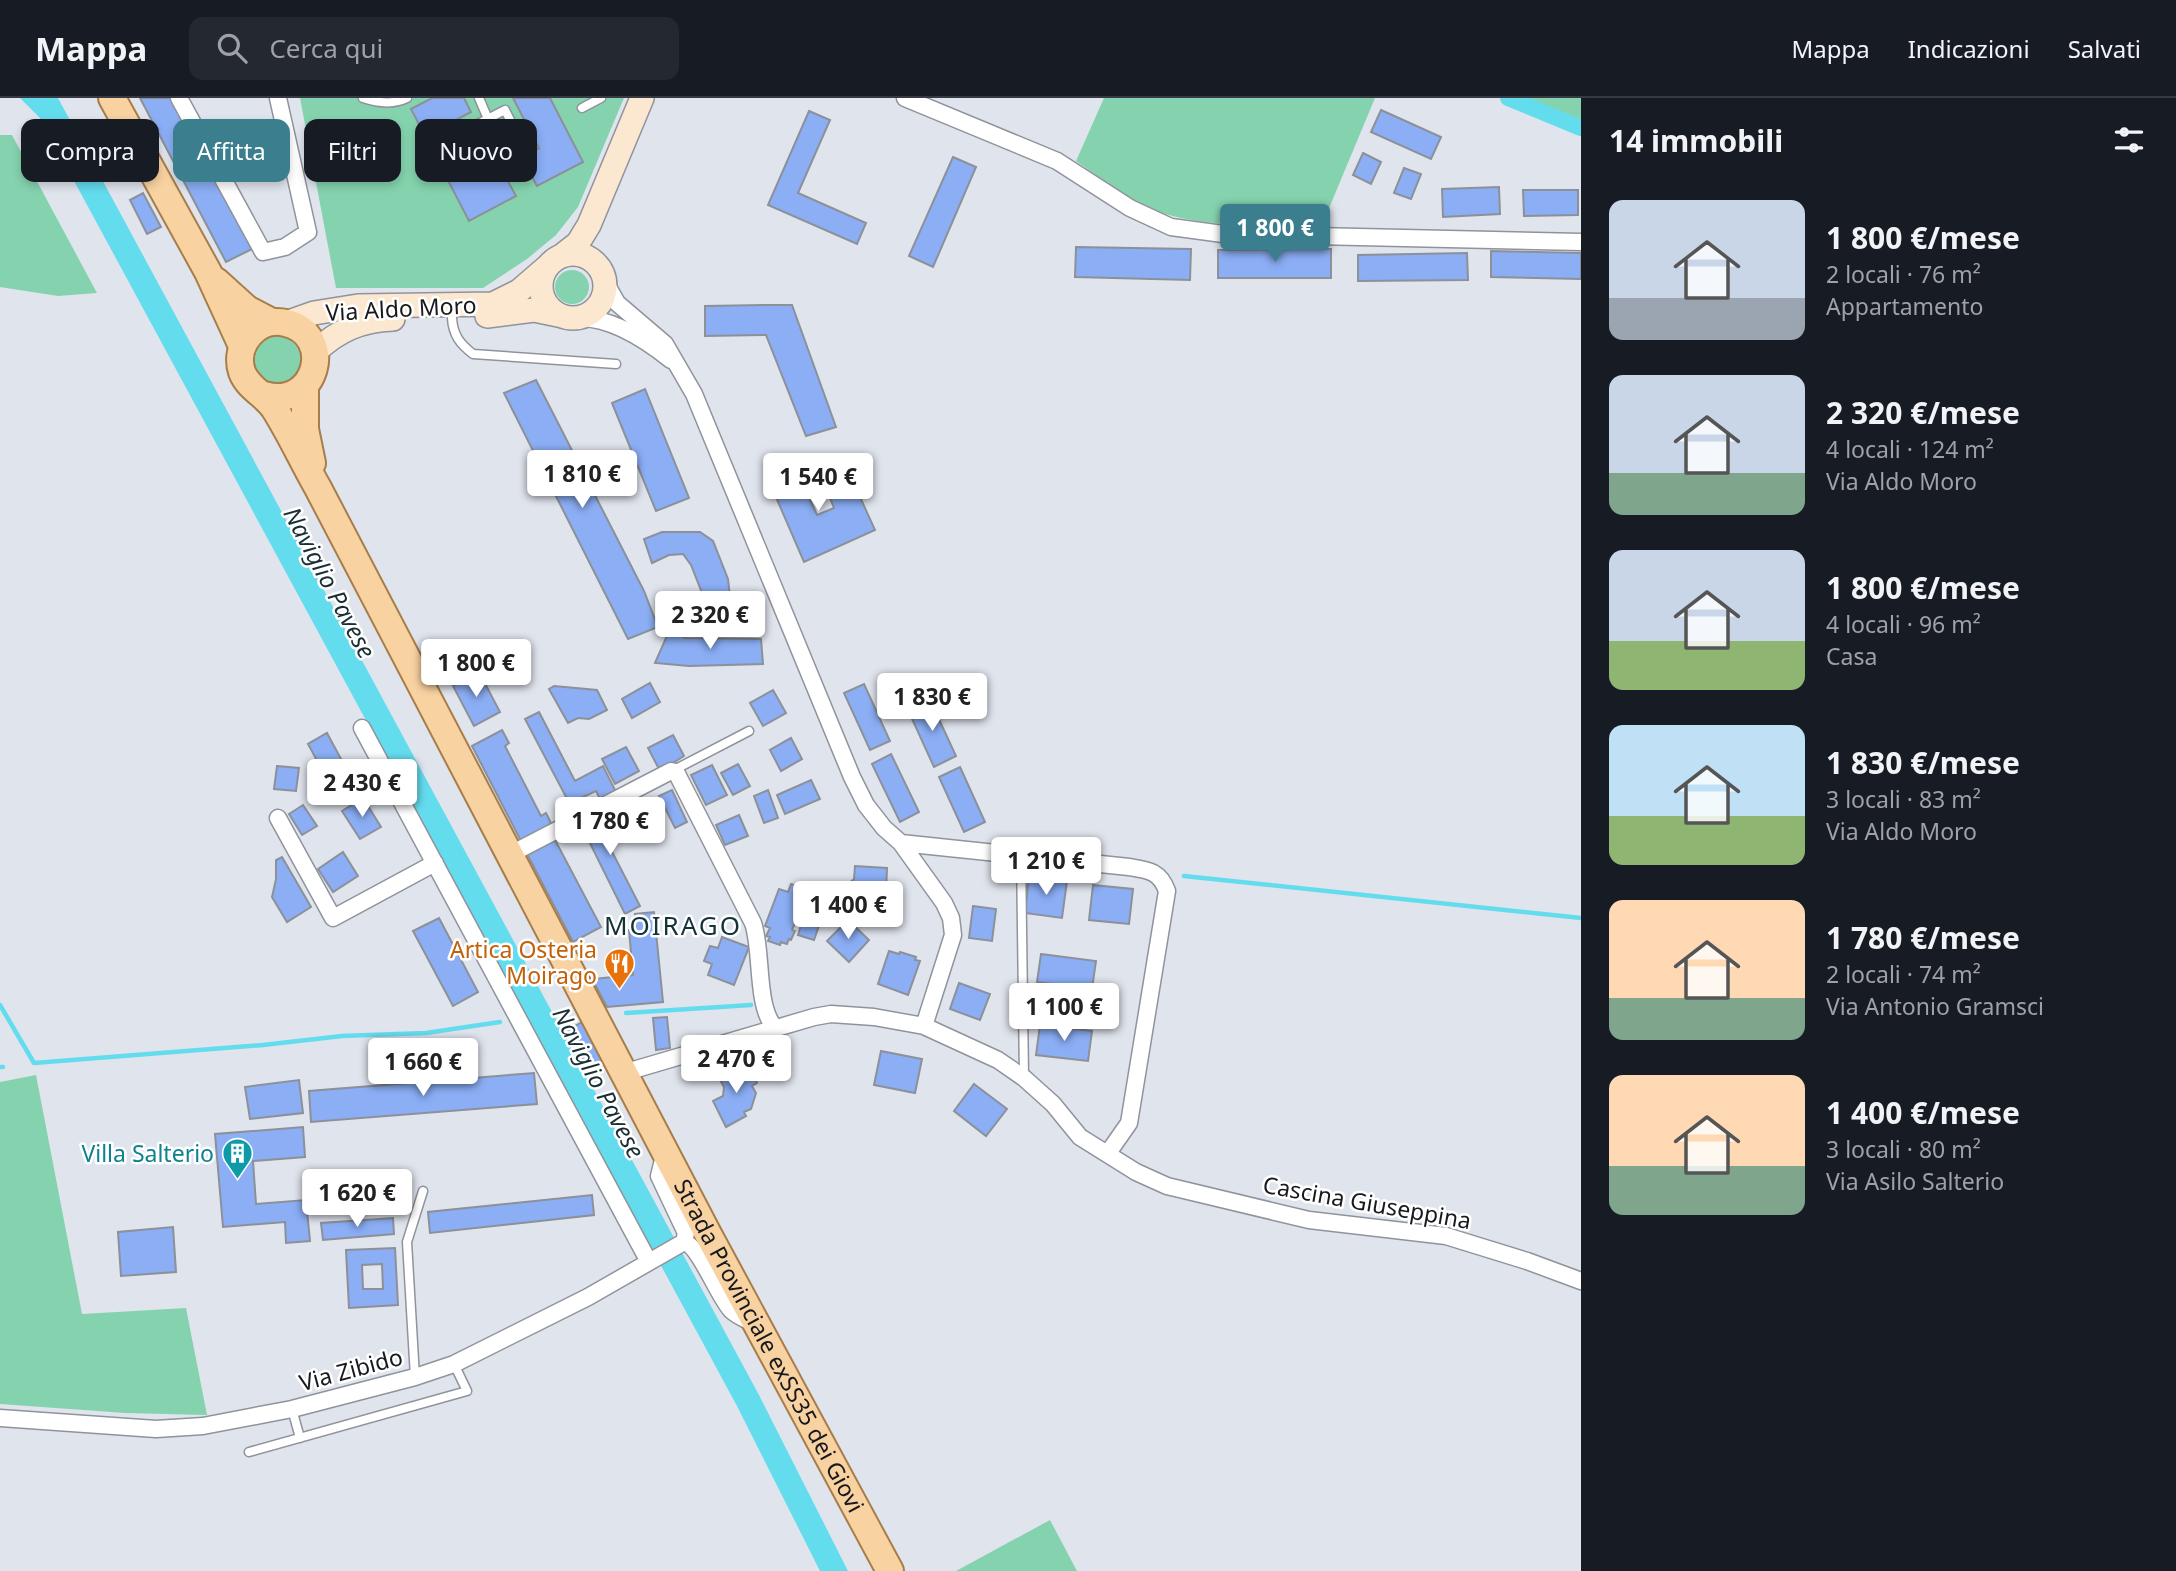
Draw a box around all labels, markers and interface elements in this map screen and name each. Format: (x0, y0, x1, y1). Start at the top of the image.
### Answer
search box (189, 17, 679, 80)
text: Mappa (35, 26, 147, 71)
icon: search (213, 29, 251, 67)
text: Cerca qui (269, 30, 383, 66)
text: Mappa (1792, 32, 1870, 65)
text: Indicazioni (1908, 32, 2030, 65)
text: Salvati (2068, 32, 2141, 65)
chip: Compra (21, 119, 159, 182)
chip: Affitta (173, 119, 290, 182)
chip: Filtri (304, 119, 401, 182)
chip: Nuovo (415, 119, 537, 182)
text: 14 immobili (1609, 120, 1783, 161)
icon: filters (2110, 121, 2148, 159)
pin: 1 800 € (1210, 204, 1340, 264)
text: 1 800 € (1236, 211, 1314, 243)
text: 1 800 €/mese (1826, 217, 2020, 258)
icon: home (1665, 228, 1749, 312)
text: 2 locali · 76 m² (1826, 258, 1981, 290)
street label: Via Aldo Moro (325, 288, 477, 328)
text: Appartamento (1826, 290, 1984, 322)
text: 2 320 €/mese (1826, 392, 2020, 433)
icon: home (1665, 403, 1749, 487)
text: 4 locali · 124 m² (1826, 433, 1994, 465)
pin: 1 810 € (517, 450, 647, 510)
pin: 1 540 € (753, 454, 883, 513)
text: 1 810 € (543, 457, 621, 489)
text: 1 540 € (779, 460, 857, 492)
text: Via Aldo Moro (1826, 465, 1977, 497)
water label: Naviglio Pavese (277, 501, 384, 664)
text: 1 800 €/mese (1826, 567, 2020, 608)
icon: home (1665, 578, 1749, 662)
pin: 2 320 € (645, 592, 775, 651)
text: 2 320 € (671, 598, 749, 630)
text: 4 locali · 96 m² (1826, 608, 1981, 640)
pin: 1 800 € (411, 640, 541, 699)
text: Casa (1826, 640, 1877, 672)
text: 1 800 € (437, 646, 515, 678)
pin: 1 830 € (867, 674, 997, 733)
text: 1 830 € (893, 680, 971, 712)
text: 1 830 €/mese (1826, 742, 2020, 783)
icon: home (1665, 753, 1749, 837)
pin: 2 430 € (297, 760, 427, 819)
text: 2 430 € (323, 766, 401, 798)
text: 3 locali · 83 m² (1826, 783, 1981, 815)
pin: 1 780 € (545, 798, 675, 857)
text: 1 780 € (571, 804, 649, 836)
text: Via Aldo Moro (1826, 815, 1977, 847)
pin: 1 210 € (981, 838, 1111, 897)
text: 1 210 € (1007, 844, 1085, 876)
pin: 1 400 € (783, 882, 913, 941)
text: 1 400 € (809, 888, 887, 920)
district label: MOIRAGO (604, 907, 742, 943)
text: 1 780 €/mese (1826, 917, 2020, 958)
icon: home (1665, 928, 1749, 1012)
place label: Artica Osteria Moirago (450, 933, 597, 991)
restaurant icon: Artica Osteria Moirago (603, 946, 637, 990)
text: 2 locali · 74 m² (1826, 958, 1981, 990)
pin: 1 100 € (999, 984, 1129, 1043)
text: 1 100 € (1025, 990, 1103, 1022)
text: Via Antonio Gramsci (1826, 990, 2044, 1022)
water label: Naviglio Pavese (546, 1001, 653, 1164)
pin: 2 470 € (671, 1035, 801, 1095)
pin: 1 660 € (358, 1038, 488, 1098)
text: 2 470 € (697, 1042, 775, 1074)
text: 1 660 € (384, 1045, 462, 1077)
text: 1 400 €/mese (1826, 1092, 2020, 1133)
icon: home (1665, 1103, 1749, 1187)
text: 3 locali · 80 m² (1826, 1133, 1981, 1165)
place label: Villa Salterio (81, 1137, 214, 1169)
building icon: Villa Salterio (220, 1137, 254, 1181)
text: Via Asilo Salterio (1826, 1165, 2004, 1197)
street label: Cascina Giuseppina (1261, 1168, 1474, 1236)
pin: 1 620 € (292, 1170, 422, 1229)
street label: Strada Provinciale exSS35 dei Giovi (667, 1173, 872, 1518)
text: 1 620 € (318, 1176, 396, 1208)
street label: Via Zibido (295, 1340, 406, 1398)

